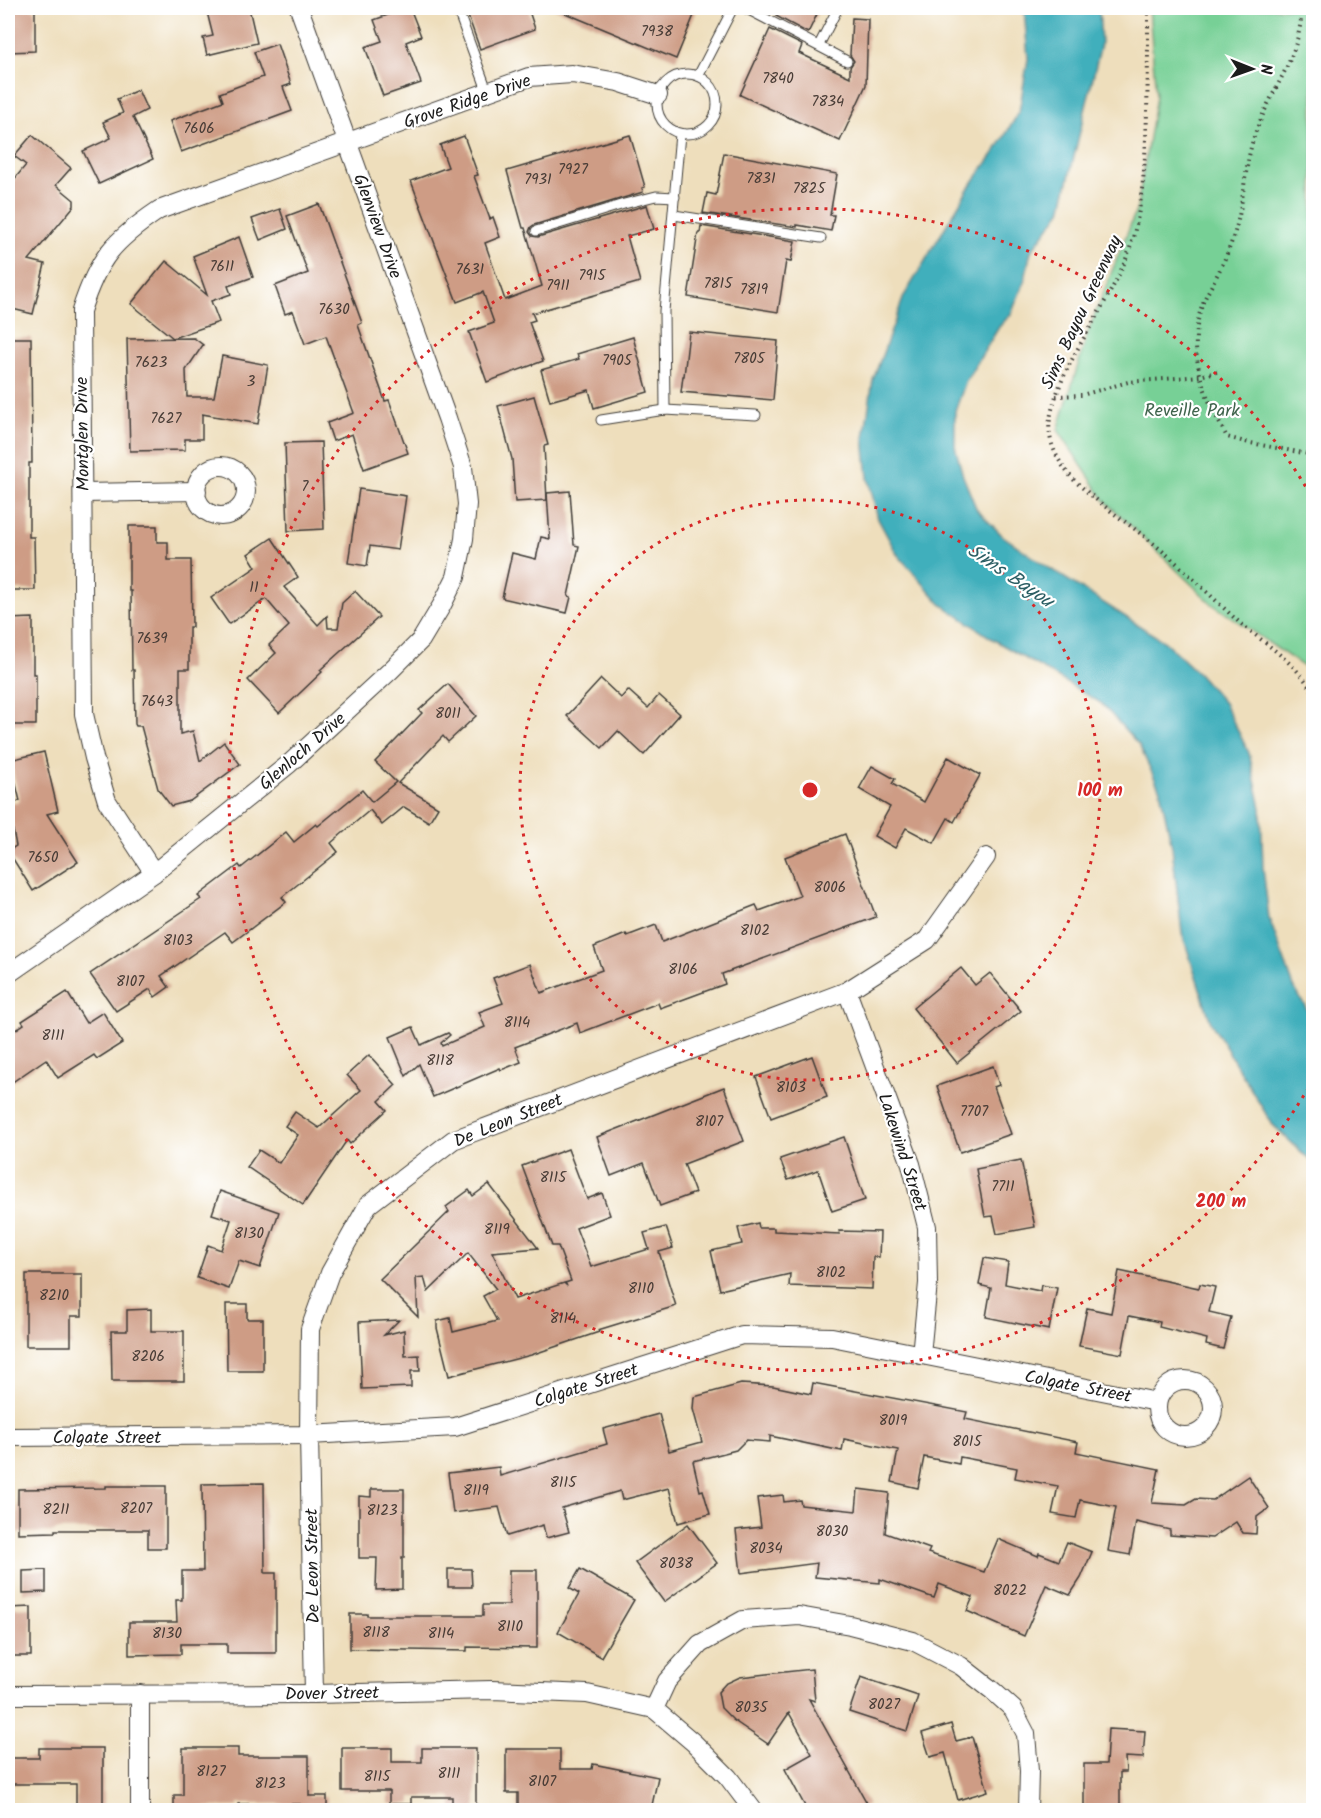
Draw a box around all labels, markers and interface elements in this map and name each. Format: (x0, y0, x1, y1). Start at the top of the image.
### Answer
house number: 7938 (641, 20, 674, 44)
north arrow (1222, 39, 1282, 99)
text: N (1253, 64, 1278, 75)
street label: Grove Ridge Drive (400, 67, 535, 138)
house number: 7840 (762, 67, 794, 91)
house number: 7834 (812, 90, 844, 114)
house number: 7606 (183, 117, 215, 141)
house number: 7927 (558, 158, 589, 182)
house number: 7831 (746, 167, 776, 191)
house number: 7931 (524, 168, 552, 192)
street label: Glenview Drive (344, 170, 409, 283)
house number: 7825 (793, 177, 826, 201)
street label: Sims Bayou Greenway (1034, 230, 1131, 395)
house number: 7611 (210, 255, 235, 279)
house number: 7631 (456, 258, 485, 282)
house number: 7915 (578, 264, 606, 288)
house number: 7815 (704, 272, 733, 296)
house number: 7911 (546, 274, 570, 298)
house number: 7819 (740, 278, 769, 302)
house number: 7630 (318, 298, 350, 322)
house number: 7805 (733, 347, 766, 371)
house number: 7905 (602, 349, 633, 373)
house number: 7623 (135, 351, 168, 375)
house number: 3 (247, 370, 256, 394)
street label: Montglen Drive (68, 377, 99, 491)
park label: Reveille Park (1144, 397, 1240, 426)
house number: 7627 (151, 407, 183, 431)
house number: 7 (302, 475, 310, 499)
water label: Sims Bayou (960, 536, 1061, 619)
house number: 11 (249, 576, 259, 600)
house number: 7639 (136, 627, 168, 651)
house number: 7643 (141, 690, 173, 714)
house number: 8011 (435, 702, 461, 726)
street label: Glenloch Drive (253, 706, 353, 799)
text: 100 m (1077, 777, 1123, 806)
centre of rings (800, 780, 820, 800)
house number: 7650 (28, 846, 59, 870)
house number: 8006 (814, 876, 846, 900)
house number: 8102 (740, 919, 770, 943)
house number: 8103 (163, 929, 193, 953)
house number: 8106 (668, 958, 698, 982)
house number: 8107 (116, 970, 145, 994)
house number: 8114 (504, 1011, 530, 1035)
house number: 8111 (41, 1024, 65, 1048)
house number: 8118 (426, 1049, 455, 1073)
house number: 8103 (776, 1076, 806, 1100)
street label: De Leon Street (450, 1086, 568, 1156)
street label: Lakewind Street (869, 1090, 935, 1216)
house number: 7707 (960, 1100, 989, 1124)
house number: 8107 (695, 1110, 724, 1134)
house number: 8115 (540, 1166, 567, 1190)
house number: 7711 (991, 1175, 1015, 1199)
text: 200 m (1196, 1188, 1247, 1217)
house number: 8119 (484, 1218, 511, 1242)
house number: 8130 (234, 1222, 264, 1246)
house number: 8102 (816, 1261, 846, 1285)
house number: 8110 (628, 1277, 654, 1301)
house number: 8210 (39, 1284, 69, 1308)
house number: 8114 (550, 1307, 576, 1331)
house number: 8206 (131, 1345, 165, 1369)
street label: Colgate Street (530, 1356, 643, 1417)
street label: Colgate Street (1022, 1363, 1135, 1412)
house number: 8019 (879, 1409, 908, 1433)
street label: Colgate Street (53, 1424, 162, 1453)
house number: 8015 (952, 1430, 983, 1454)
house number: 8115 (550, 1471, 577, 1495)
house number: 8119 (463, 1479, 490, 1503)
house number: 8207 (120, 1497, 153, 1521)
house number: 8211 (42, 1498, 70, 1522)
house number: 8123 (366, 1499, 398, 1523)
street label: De Leon Street (298, 1507, 329, 1624)
house number: 8030 (816, 1520, 849, 1544)
house number: 8034 (749, 1537, 783, 1561)
house number: 8038 (659, 1552, 694, 1576)
house number: 8022 (993, 1579, 1027, 1603)
house number: 8110 (497, 1615, 523, 1639)
house number: 8118 (362, 1621, 391, 1645)
house number: 8130 (152, 1622, 182, 1646)
house number: 8114 (428, 1622, 454, 1646)
street label: Dover Street (285, 1679, 380, 1710)
house number: 8027 (868, 1693, 901, 1717)
house number: 8035 (734, 1696, 769, 1720)
house number: 8127 (196, 1760, 227, 1784)
house number: 8111 (437, 1762, 461, 1786)
house number: 8115 (364, 1765, 391, 1789)
house number: 8107 (528, 1770, 557, 1794)
house number: 8123 (254, 1772, 286, 1796)

